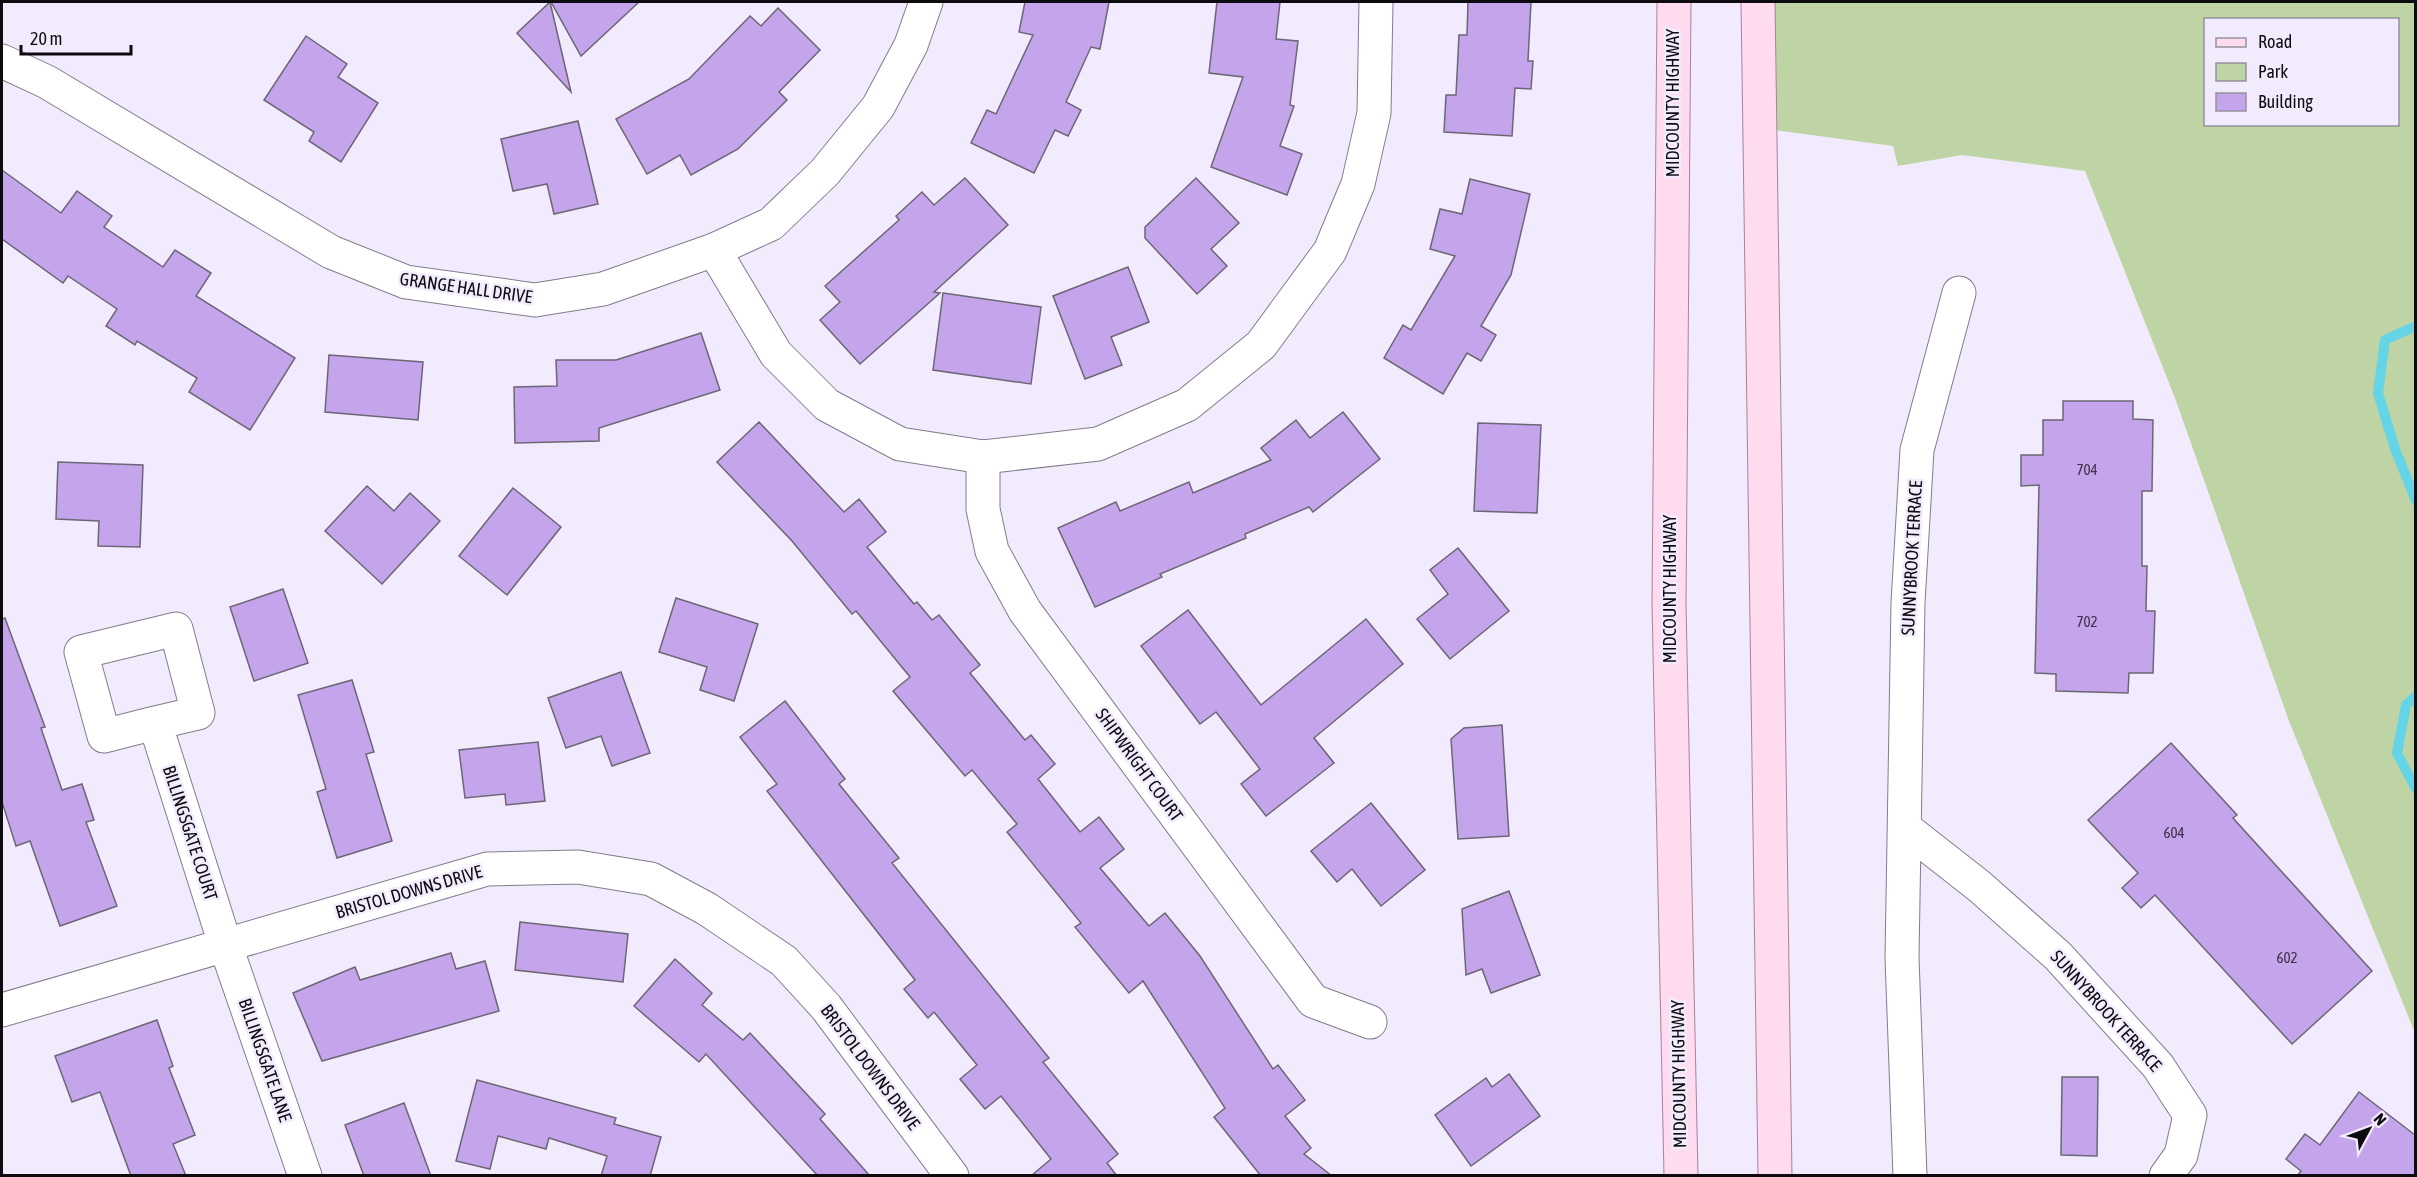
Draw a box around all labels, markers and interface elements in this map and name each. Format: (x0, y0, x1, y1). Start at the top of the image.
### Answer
scale bar (21, 18, 130, 56)
legend (2204, 18, 2399, 126)
text: 20 m (30, 28, 62, 49)
street label: MIDCOUNTY HIGHWAY (1662, 29, 1683, 177)
text: Road (2258, 31, 2292, 52)
text: Park (2258, 61, 2288, 82)
text: Building (2258, 91, 2313, 112)
street label: GRANGE HALL DRIVE (399, 268, 534, 307)
house number: 704 (2076, 461, 2098, 478)
street label: SUNNYBROOK TERRACE (1897, 480, 1926, 636)
street label: MIDCOUNTY HIGHWAY (1659, 515, 1680, 663)
house number: 702 (2076, 613, 2098, 630)
street label: SHIPWRIGHT COURT (1091, 704, 1187, 825)
street label: BILLINGSGATE COURT (159, 763, 222, 903)
house number: 604 (2163, 824, 2185, 841)
street label: BRISTOL DOWNS DRIVE (333, 860, 485, 922)
street label: SUNNYBROOK TERRACE (2047, 946, 2166, 1076)
house number: 602 (2276, 949, 2298, 966)
street label: BILLINGSGATE LANE (235, 995, 297, 1125)
street label: BRISTOL DOWNS DRIVE (816, 1000, 925, 1134)
street label: MIDCOUNTY HIGHWAY (1667, 1000, 1690, 1148)
north arrow (2339, 1099, 2399, 1159)
text: N (2370, 1110, 2390, 1129)

